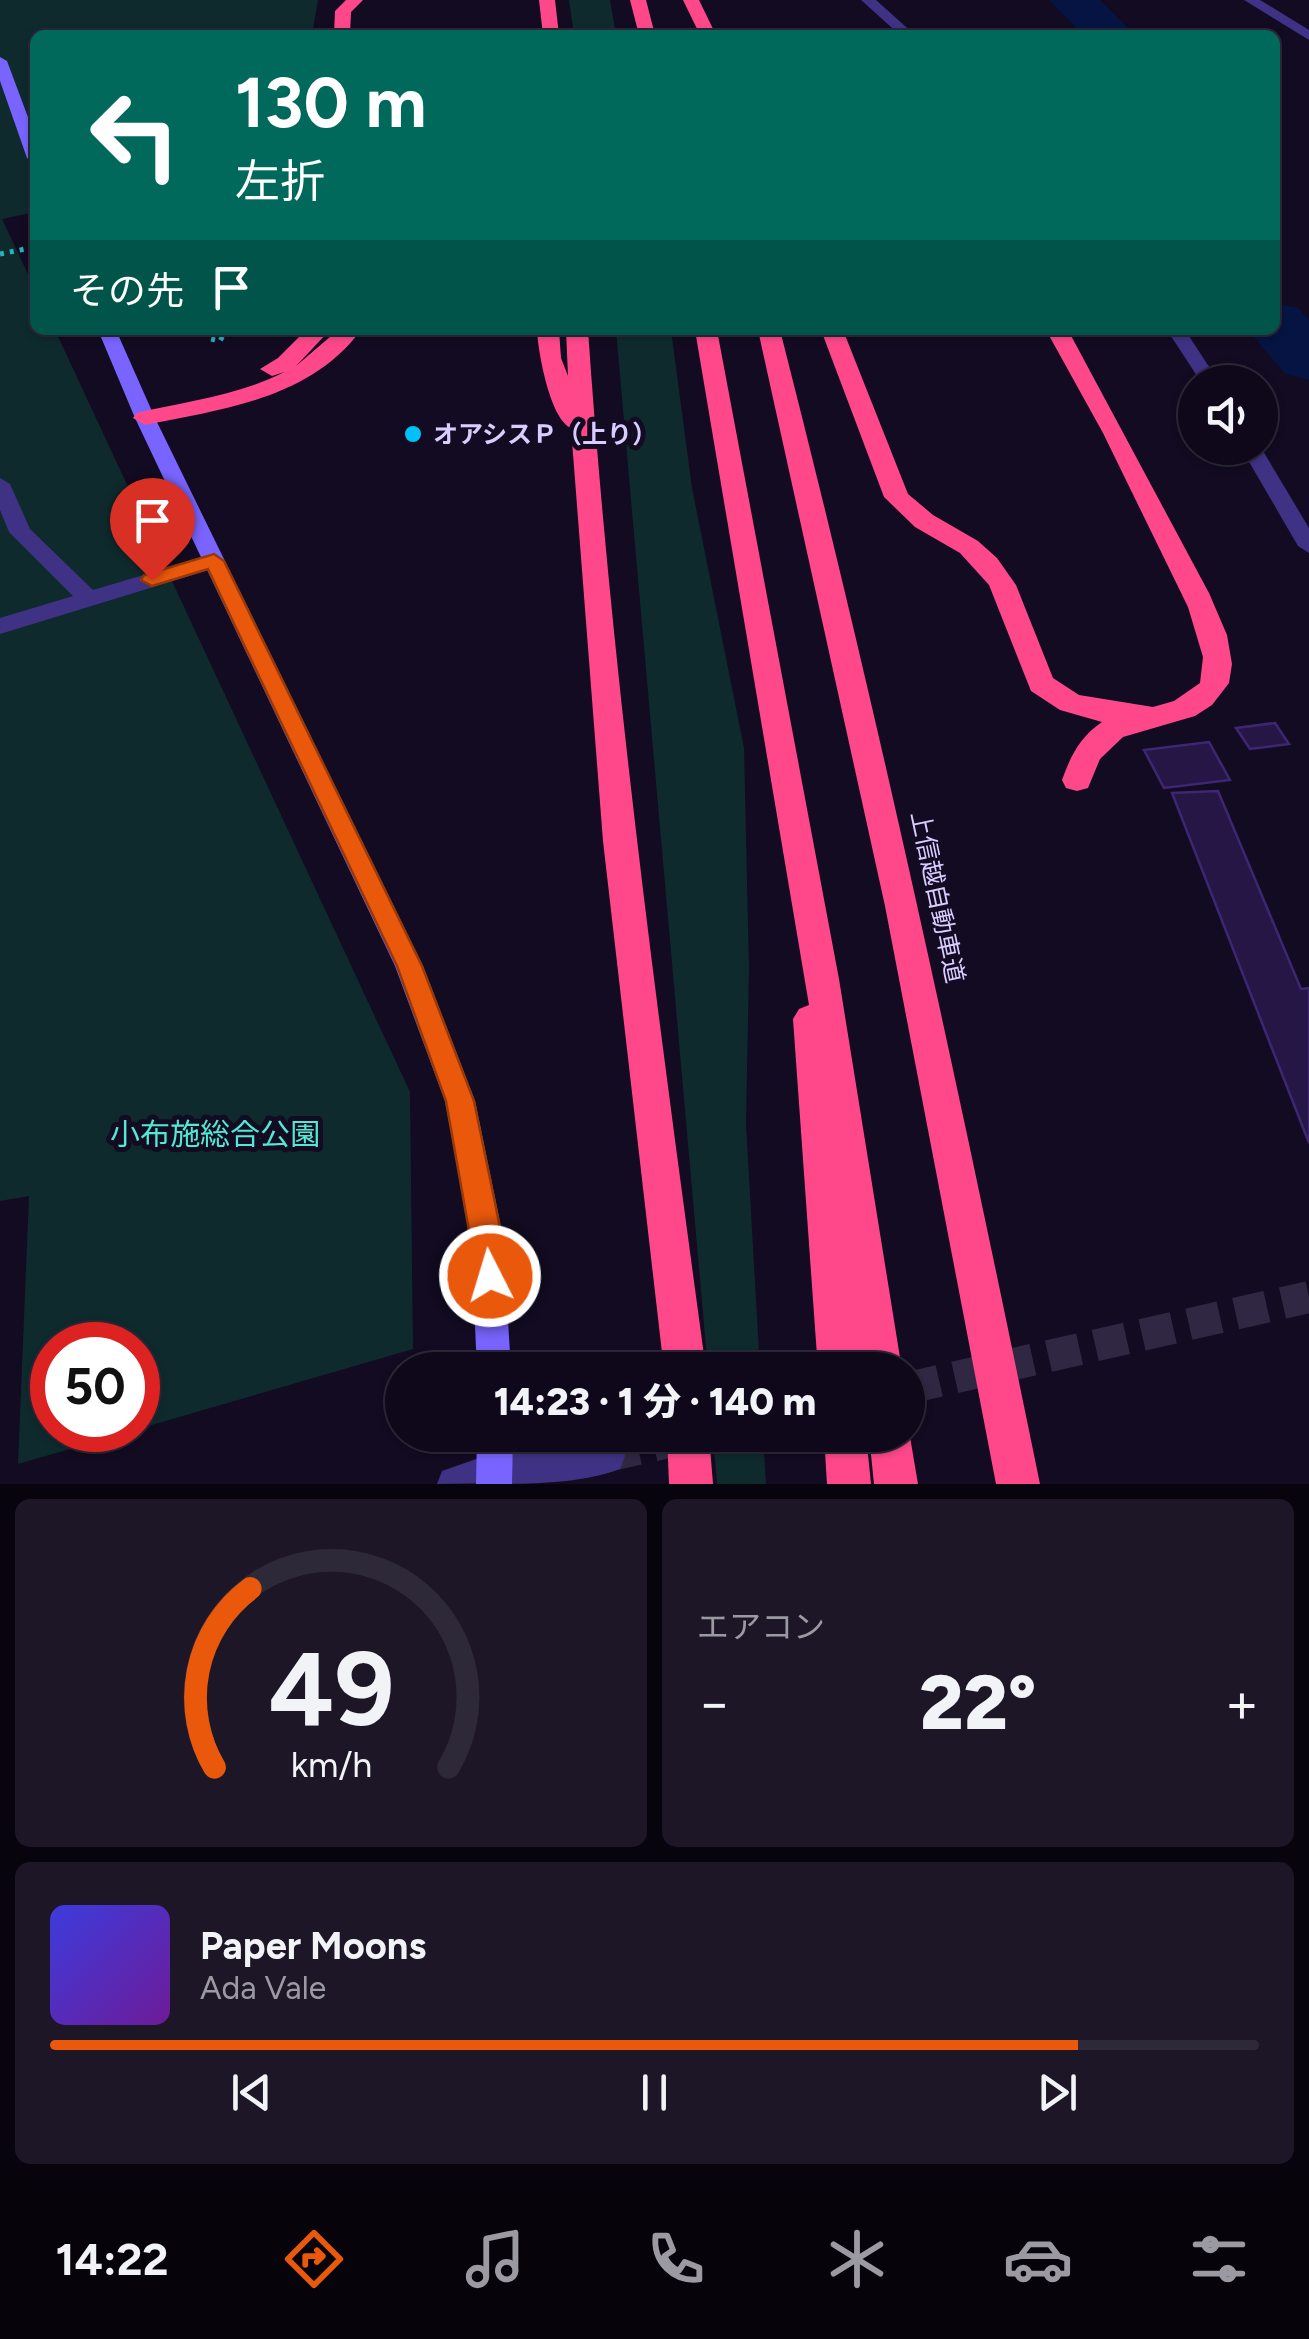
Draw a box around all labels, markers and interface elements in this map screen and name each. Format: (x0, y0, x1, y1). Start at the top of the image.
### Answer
text: 130 m (235, 60, 427, 145)
icon: left (70, 70, 200, 200)
text: 左折 (235, 154, 325, 208)
icon: arrive (204, 260, 259, 315)
text: その先 (70, 268, 184, 314)
map controls (1178, 365, 1278, 465)
button: sound (1178, 365, 1278, 465)
place label: オアシスＰ（上り） (433, 419, 657, 449)
marker: オアシスＰ（上り） (402, 423, 424, 445)
pin (110, 478, 195, 581)
icon: arrive (125, 493, 180, 548)
street label: 上信越自動車道 (905, 808, 971, 986)
park label: 小布施総合公園 (110, 1116, 320, 1153)
position arrow (438, 1224, 542, 1328)
speed limit sign: 50 (30, 1322, 160, 1452)
text: 14:23 · 1 分 · 140 m (494, 1379, 816, 1425)
text: エアコン (697, 1608, 825, 1646)
text: 49 (268, 1626, 394, 1751)
text: 22° (920, 1658, 1036, 1748)
text: − (697, 1670, 731, 1736)
text: + (1225, 1670, 1259, 1736)
text: km/h (290, 1743, 372, 1786)
text: Paper Moons (200, 1923, 426, 1969)
text: Ada Vale (200, 1969, 326, 2007)
icon: previous (224, 2065, 279, 2120)
icon: pause (627, 2065, 682, 2120)
icon: next (1030, 2065, 1085, 2120)
icon: directions (279, 2224, 349, 2294)
icon: music (460, 2224, 530, 2294)
icon: phone (641, 2224, 711, 2294)
icon: climate (822, 2224, 892, 2294)
icon: car (1003, 2224, 1073, 2294)
icon: filters (1184, 2224, 1254, 2294)
text: 14:22 (55, 2232, 169, 2286)

